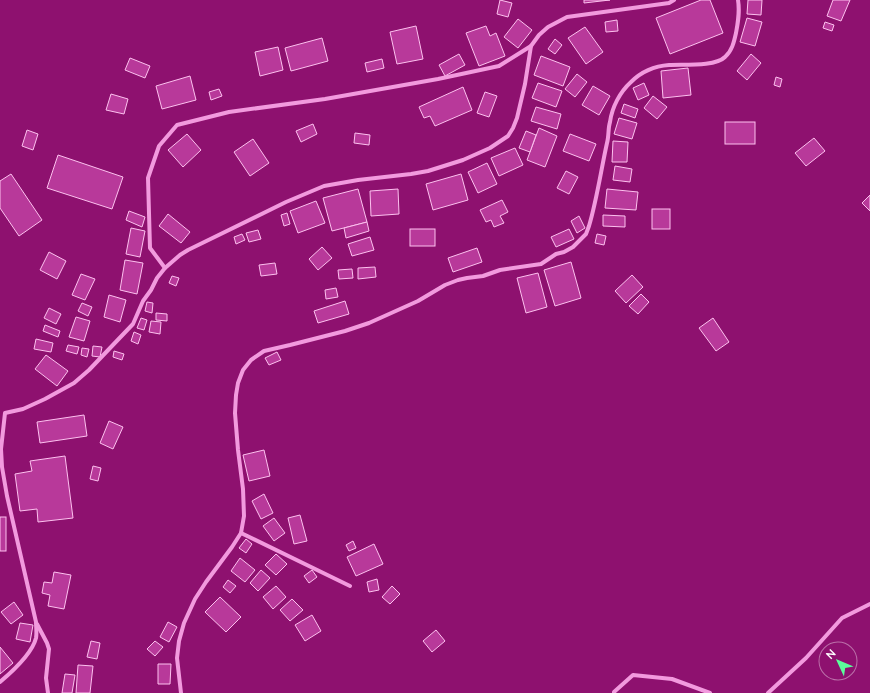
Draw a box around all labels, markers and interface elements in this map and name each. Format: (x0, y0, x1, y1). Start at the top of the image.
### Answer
north arrow (818, 641, 858, 681)
text: N (823, 646, 839, 663)

